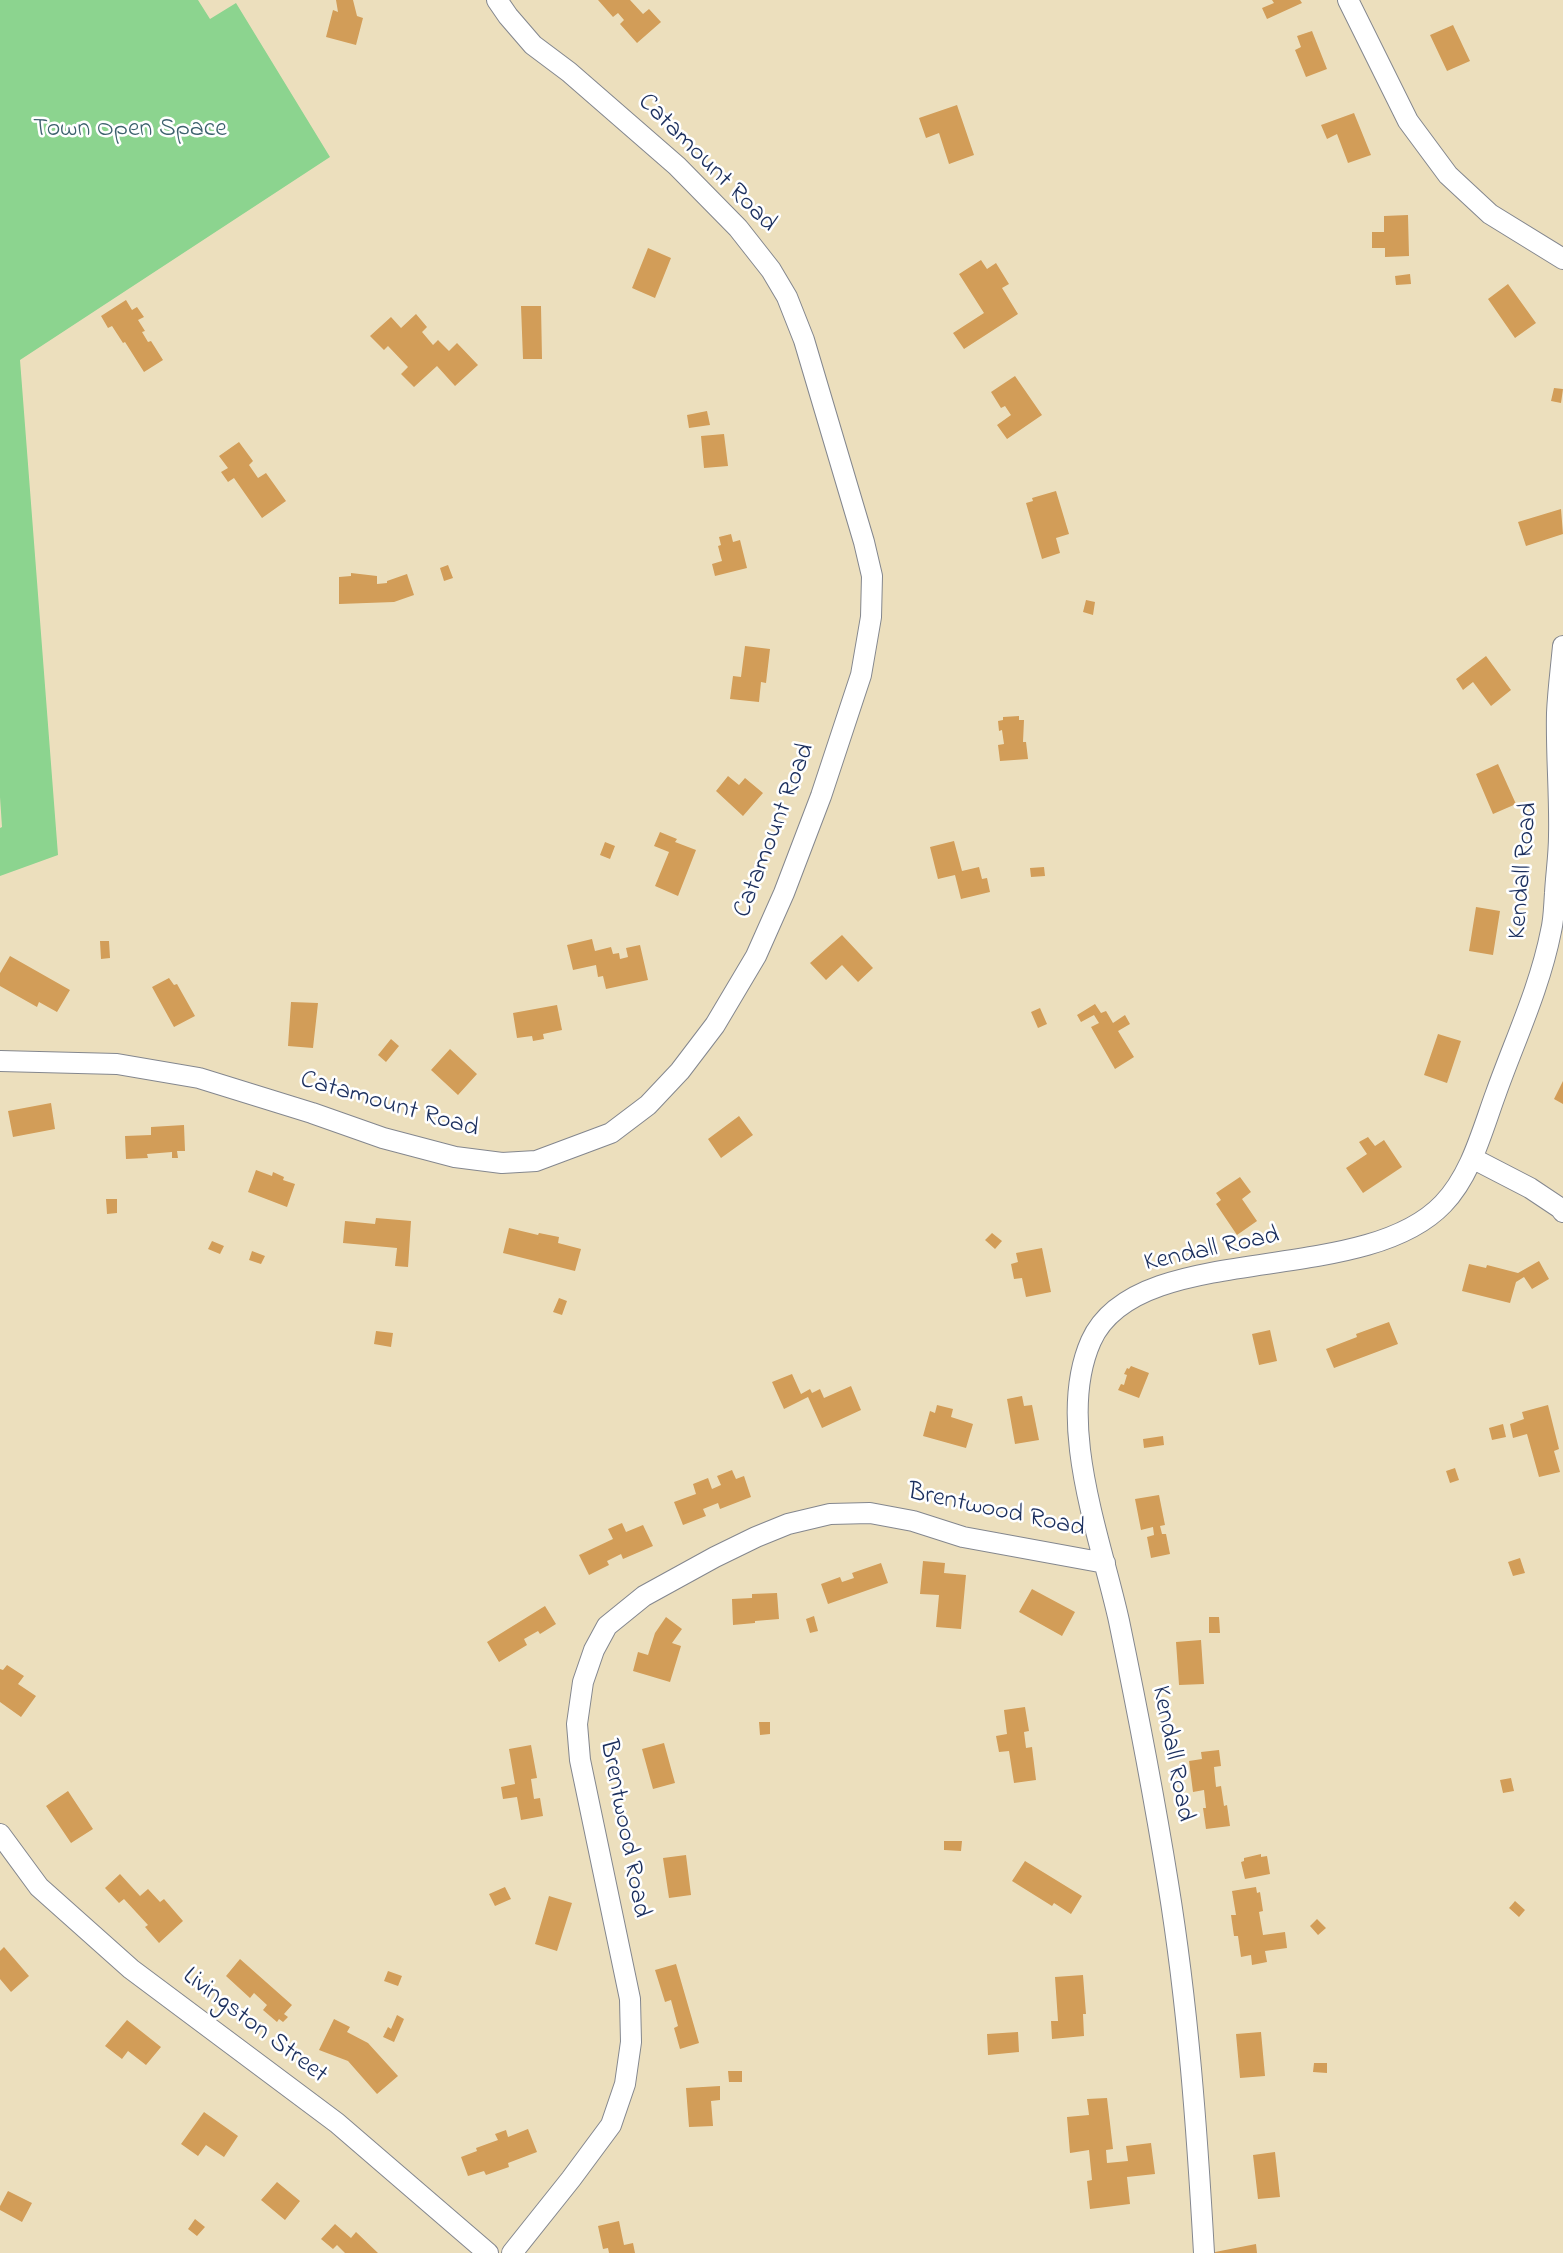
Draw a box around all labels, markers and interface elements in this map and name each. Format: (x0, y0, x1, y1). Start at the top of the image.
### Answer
street label: Catamount Road (630, 88, 782, 240)
park label: Town Open Space (33, 115, 227, 147)
street label: Catamount Road (728, 739, 824, 923)
street label: Kendall Road (1503, 801, 1547, 941)
street label: Catamount Road (296, 1066, 482, 1146)
street label: Kendall Road (1142, 1221, 1282, 1281)
street label: Brentwood Road (905, 1478, 1087, 1546)
street label: Kendall Road (1143, 1684, 1199, 1824)
street label: Brentwood Road (590, 1738, 656, 1920)
street label: Livingston Street (175, 1962, 333, 2092)

